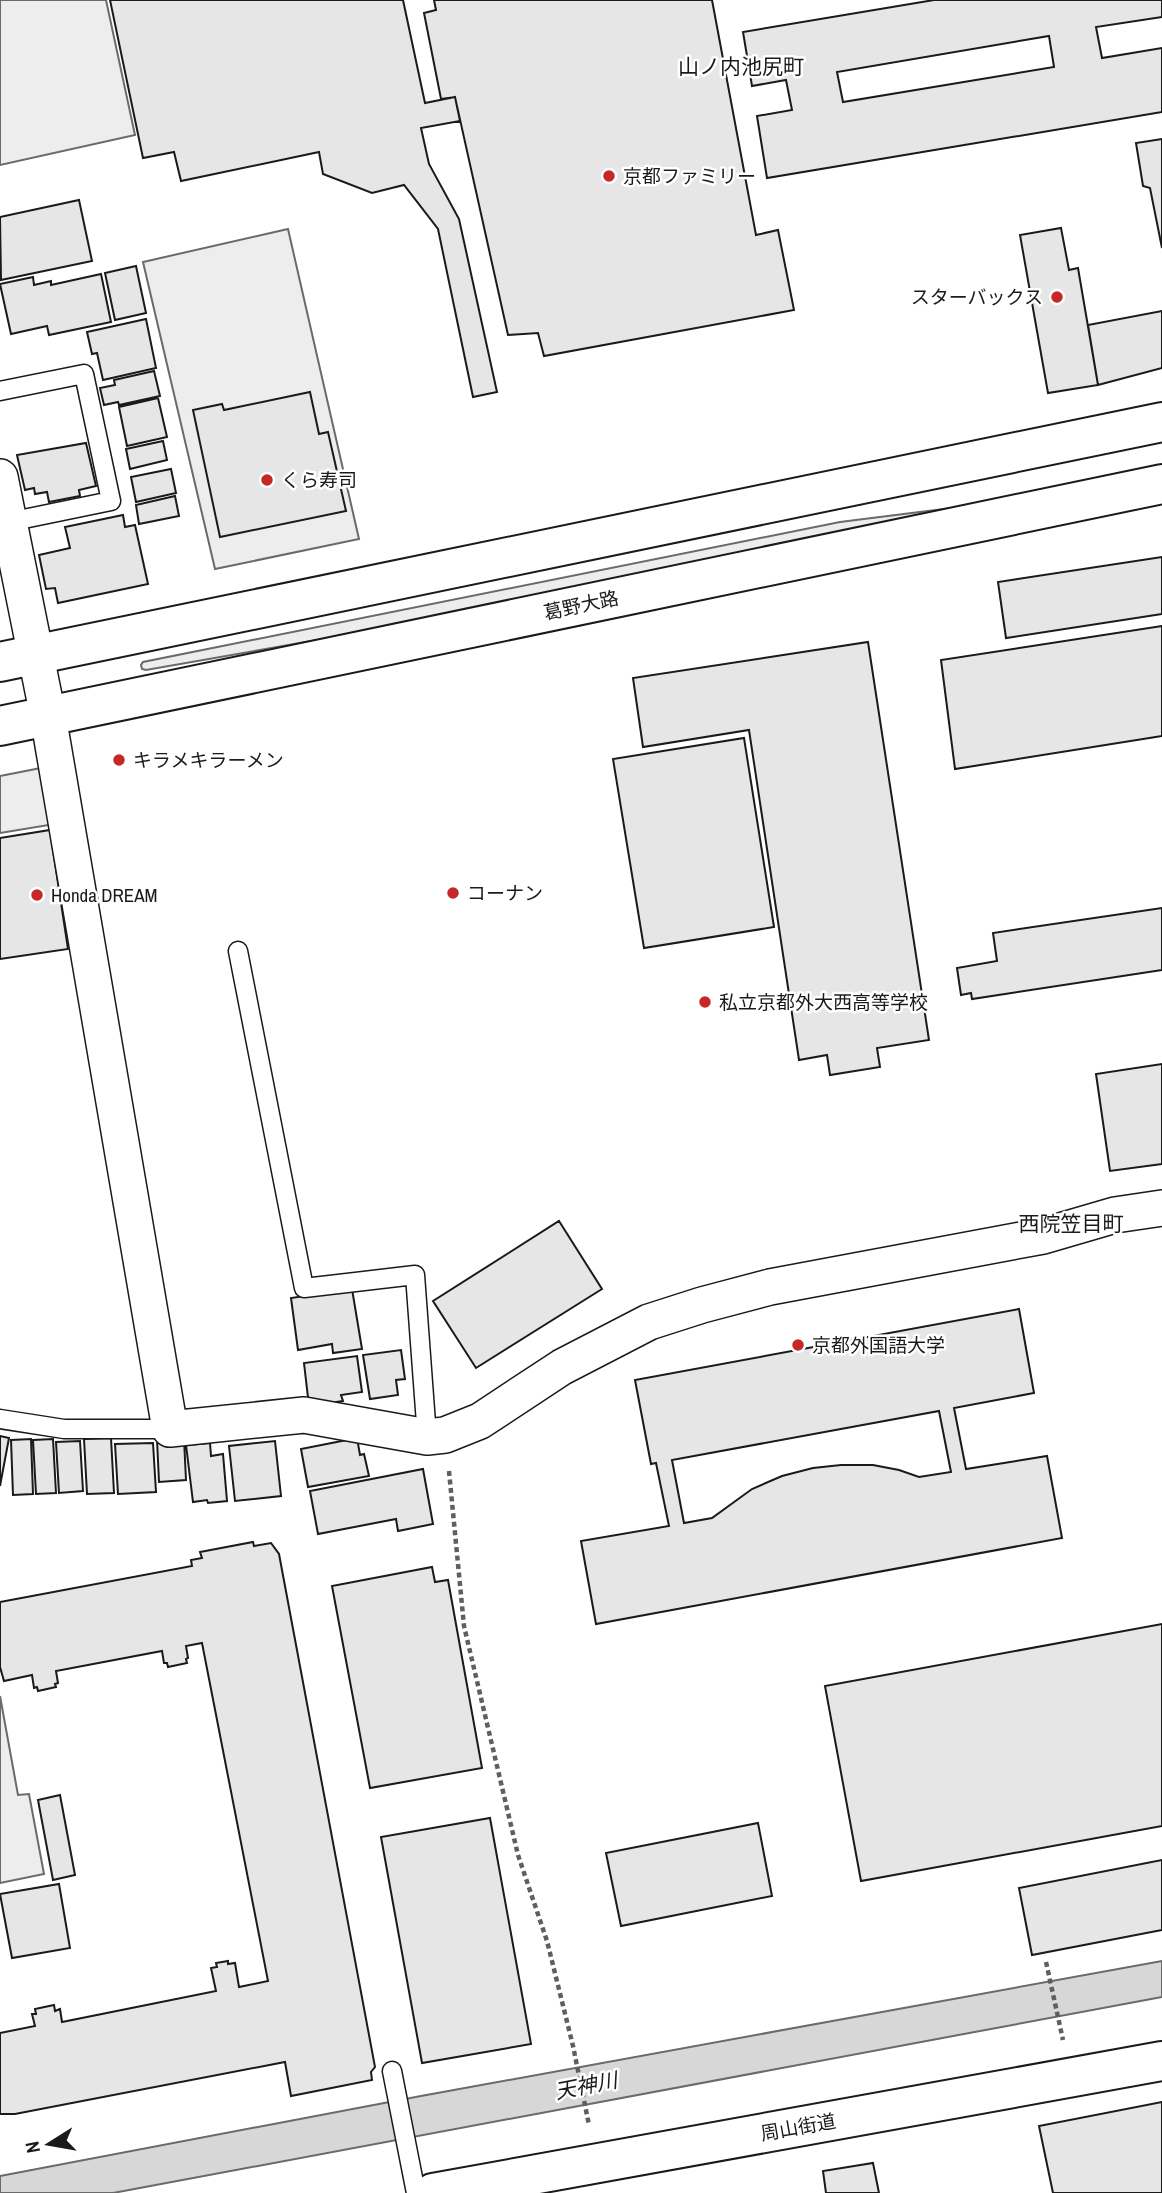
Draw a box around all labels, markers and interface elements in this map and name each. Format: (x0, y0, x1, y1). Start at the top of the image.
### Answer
district label: 山ノ内池尻町 (678, 52, 804, 81)
place label: 京都ファミリー (623, 163, 756, 189)
marker: 京都ファミリー (601, 168, 617, 184)
place label: スターバックス (911, 284, 1043, 310)
marker: スターバックス (1049, 289, 1065, 305)
place label: くら寿司 (281, 467, 357, 493)
marker: くら寿司 (259, 472, 275, 488)
street label: 葛野大路 (541, 584, 621, 626)
place label: キラメキラーメン (133, 747, 284, 773)
marker: キラメキラーメン (111, 752, 127, 768)
place label: コーナン (467, 880, 543, 906)
place label: Honda DREAM (51, 882, 158, 908)
marker: コーナン (445, 885, 461, 901)
marker: Honda DREAM (29, 887, 45, 903)
place label: 私立京都外大西高等学校 (719, 989, 928, 1015)
marker: 私立京都外大西高等学校 (697, 994, 713, 1010)
district label: 西院笠目町 (1019, 1209, 1124, 1238)
place label: 京都外国語大学 (812, 1332, 945, 1358)
marker: 京都外国語大学 (790, 1337, 806, 1353)
water label: 天神川 (552, 2065, 622, 2106)
street label: 周山街道 (758, 2108, 838, 2146)
north arrow (14, 2109, 84, 2179)
text: N (18, 2139, 46, 2155)

